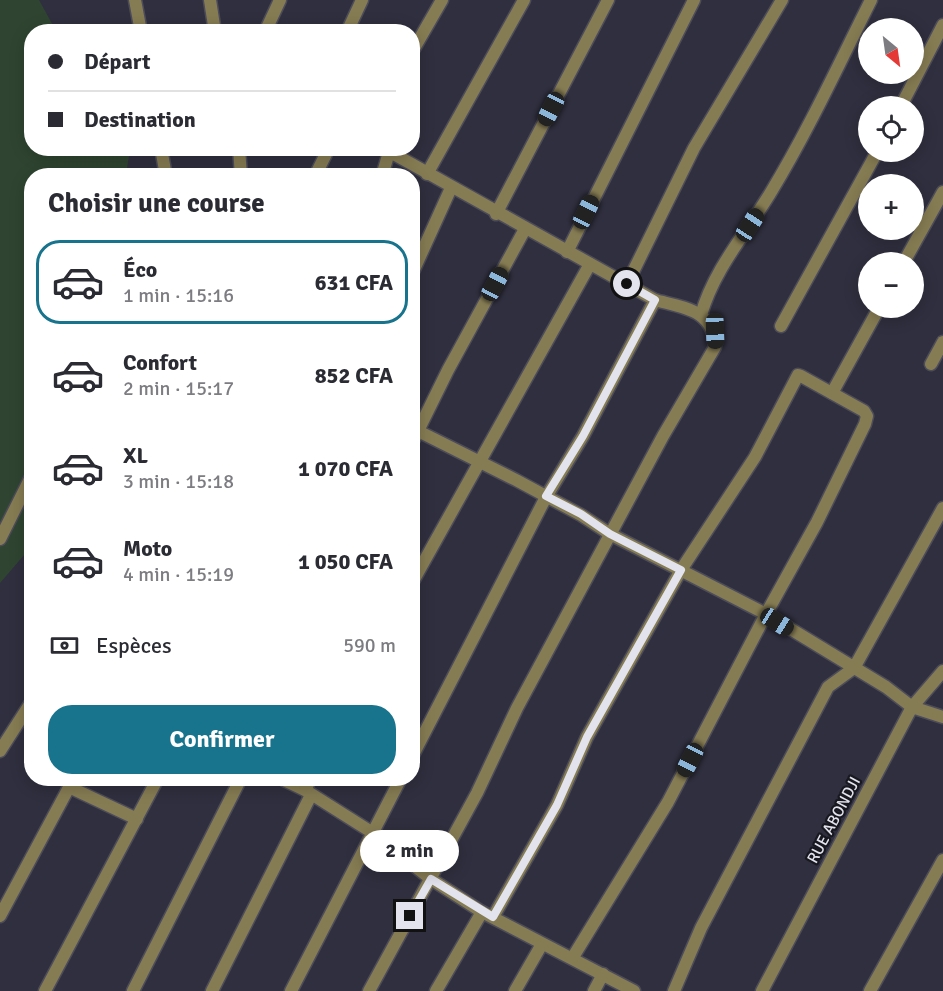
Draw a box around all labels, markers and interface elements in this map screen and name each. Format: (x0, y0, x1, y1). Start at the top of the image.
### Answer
north arrow (858, 18, 924, 84)
map controls (858, 18, 924, 318)
text: Départ (84, 48, 151, 75)
car (535, 89, 567, 129)
button: locate (858, 96, 924, 162)
text: Destination (84, 106, 196, 133)
button: + (858, 174, 924, 240)
text: Choisir une course (48, 187, 265, 220)
car (570, 192, 602, 232)
car (733, 205, 767, 245)
button: − (858, 252, 924, 318)
icon: car (51, 255, 105, 309)
text: Éco (123, 256, 157, 283)
car (479, 264, 511, 304)
text: 631 CFA (315, 269, 393, 296)
route start (613, 270, 640, 297)
text: 1 min · 15:16 (123, 283, 234, 308)
car (705, 313, 725, 349)
icon: car (51, 348, 105, 402)
text: Confort (123, 349, 197, 376)
text: 852 CFA (315, 362, 393, 389)
text: 2 min · 15:17 (123, 376, 234, 401)
icon: car (51, 441, 105, 495)
text: XL (123, 442, 148, 469)
text: 1 070 CFA (298, 455, 393, 482)
text: 3 min · 15:18 (123, 469, 234, 494)
icon: car (51, 534, 105, 588)
text: Moto (123, 535, 172, 562)
text: 1 050 CFA (298, 548, 393, 575)
text: 4 min · 15:19 (123, 562, 234, 587)
car (757, 605, 797, 639)
icon: cash (48, 629, 81, 662)
text: Espèces (96, 632, 172, 659)
text: 590 m (343, 633, 396, 658)
button: Confirmer (48, 705, 396, 774)
car (674, 740, 706, 780)
street label: RUE ABONDJI (803, 773, 865, 867)
callout: 2 min (360, 829, 460, 871)
text: 2 min (385, 838, 434, 863)
route end (396, 902, 423, 929)

